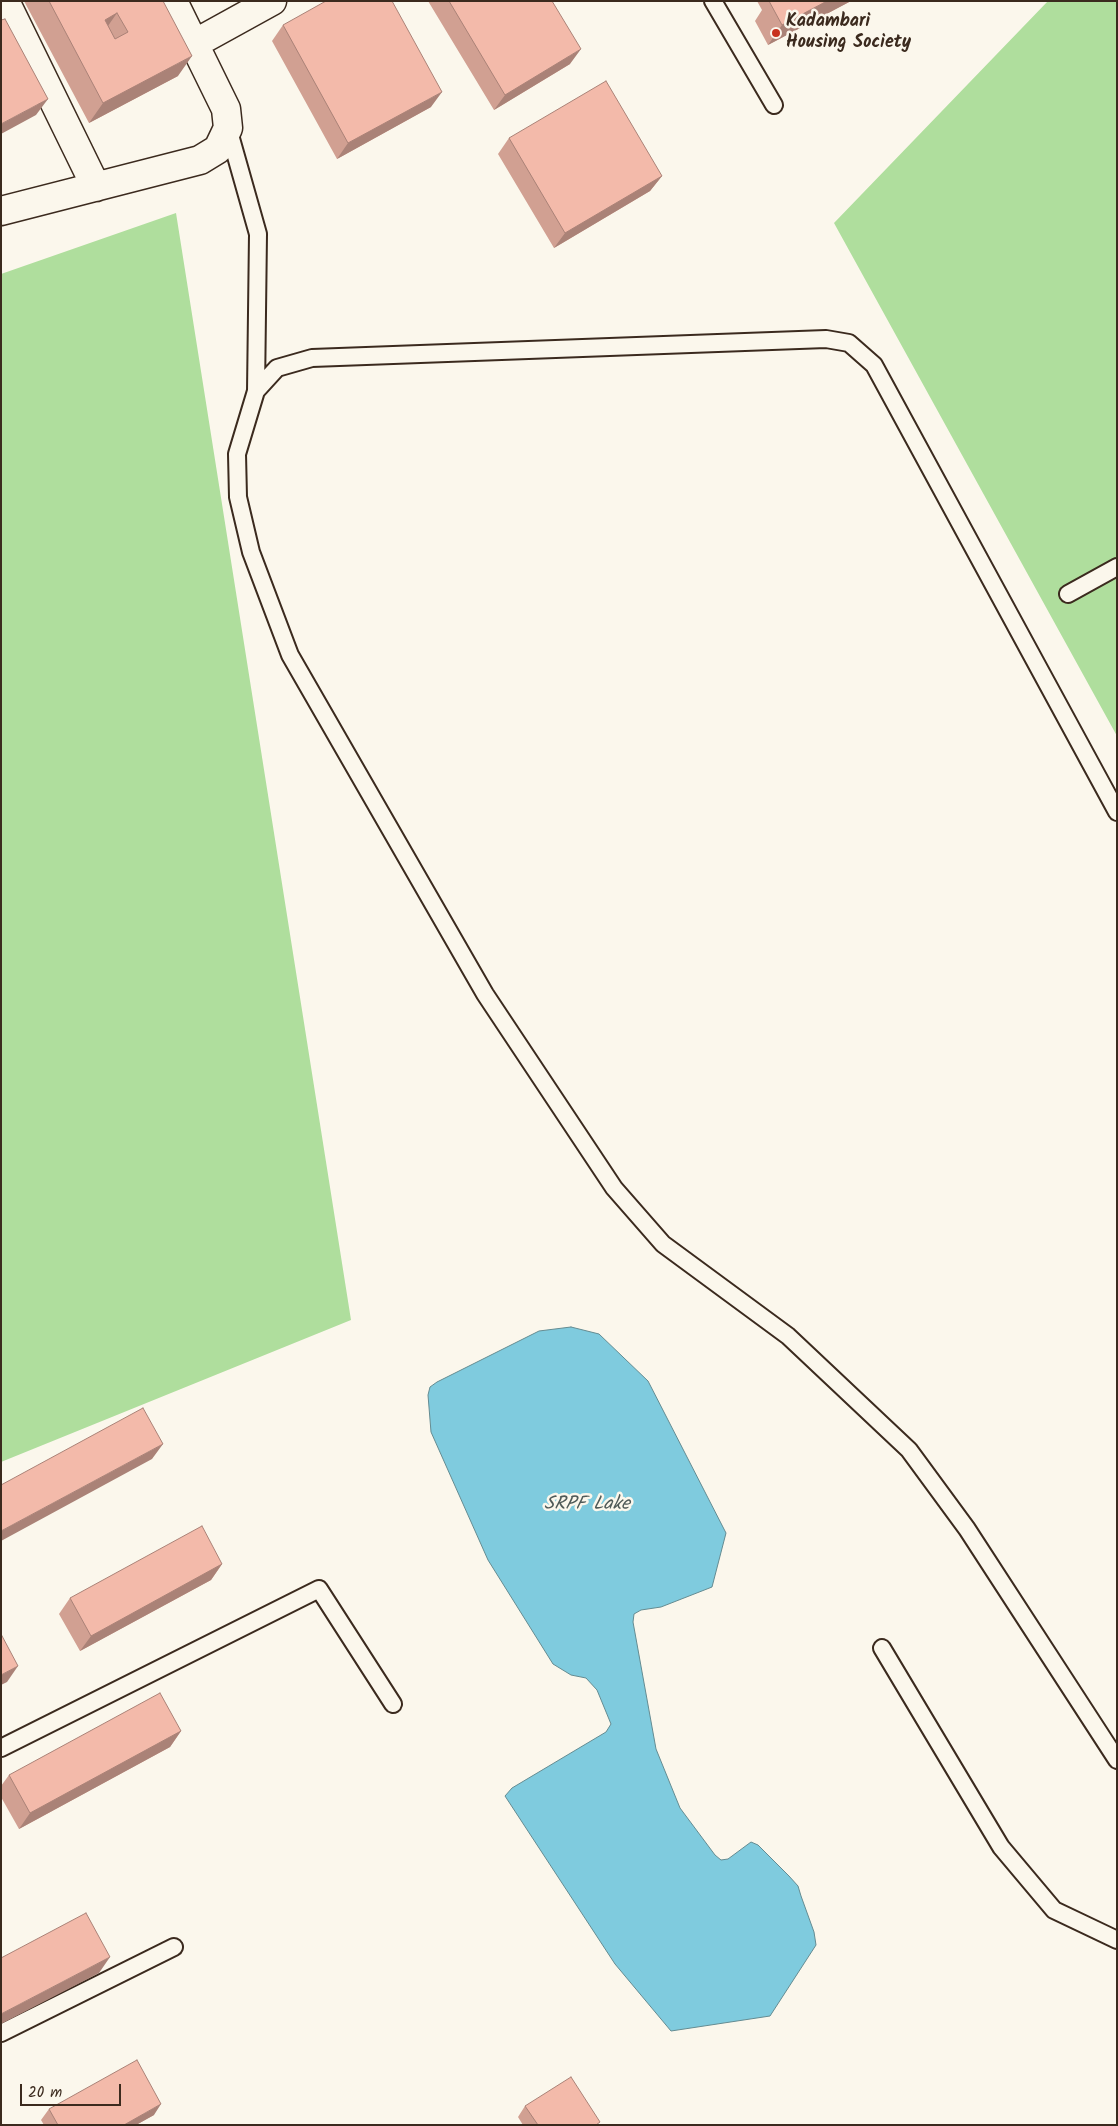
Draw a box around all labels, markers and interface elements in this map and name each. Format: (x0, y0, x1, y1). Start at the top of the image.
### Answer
place label: Kadambari Housing Society (786, 12, 911, 54)
marker: Kadambari Housing Society (770, 27, 782, 39)
water label: SRPF Lake (544, 1495, 630, 1517)
scale bar (22, 2074, 124, 2106)
text: 20 m (28, 2081, 62, 2105)

